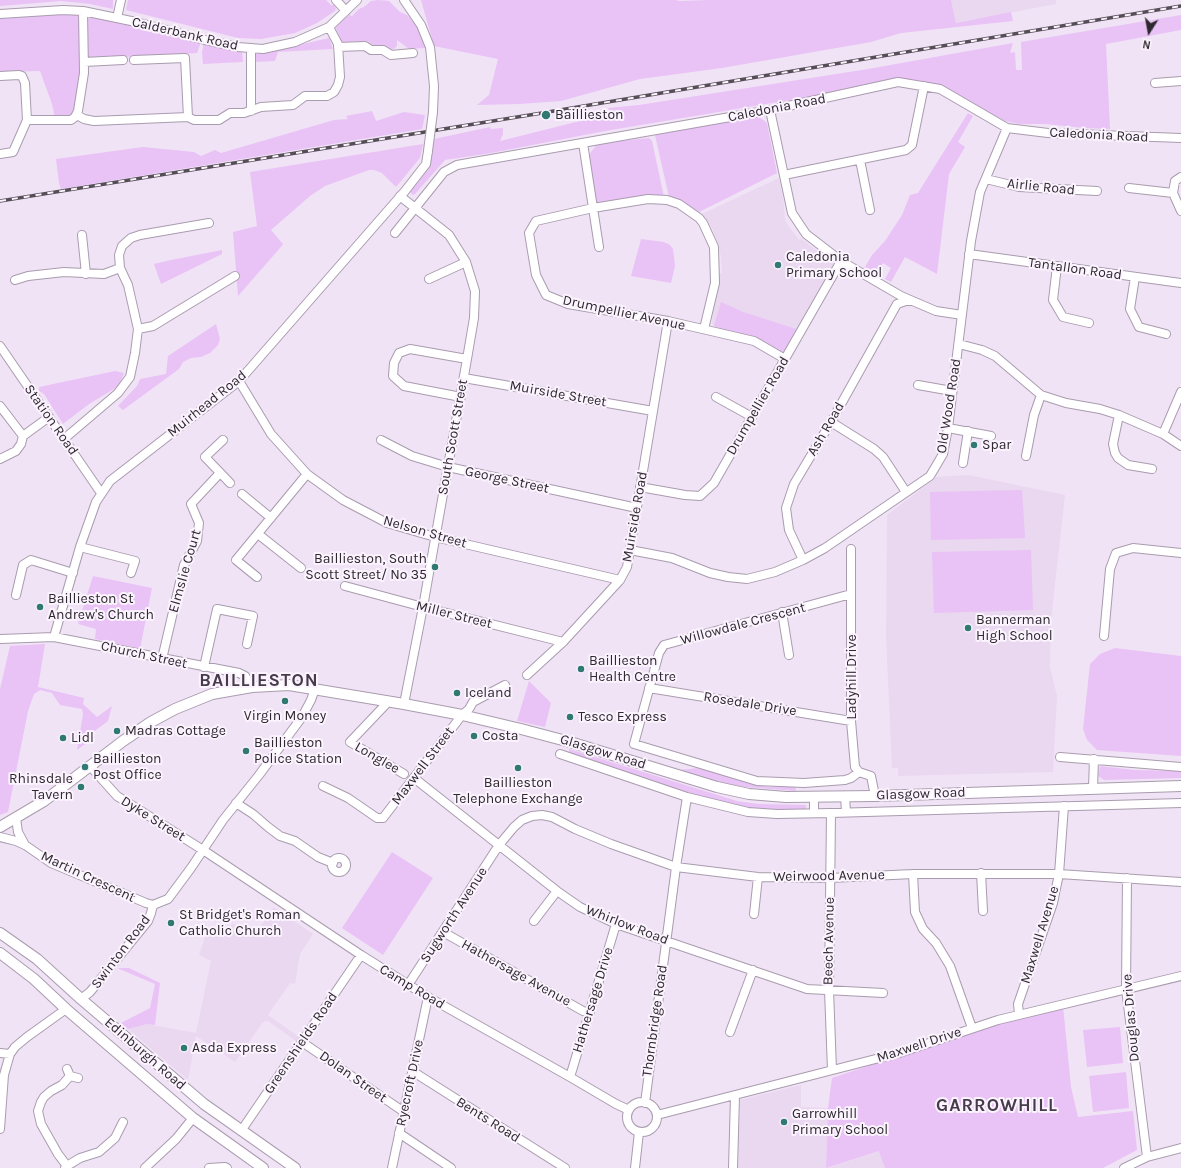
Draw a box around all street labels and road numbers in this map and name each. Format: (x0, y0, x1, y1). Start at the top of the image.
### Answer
street label: Calderbank Road (130, 14, 240, 54)
street label: Caledonia Road (727, 90, 827, 126)
street label: Caledonia Road (1049, 124, 1149, 146)
street label: Airlie Road (1006, 175, 1076, 199)
street label: Tantallon Road (1027, 254, 1123, 284)
street label: Drumpellier Avenue (561, 292, 687, 334)
street label: Drumpellier Road (723, 354, 793, 458)
street label: Old Wood Road (933, 357, 965, 455)
street label: Muirhead Road (164, 367, 250, 441)
street label: Muirside Street (508, 377, 608, 411)
street label: South Scott Street (435, 378, 471, 496)
street label: Station Road (20, 381, 82, 459)
street label: Ash Road (804, 399, 848, 459)
street label: George Street (463, 463, 551, 497)
street label: Muirside Road (619, 470, 651, 564)
street label: Nelson Street (381, 512, 469, 552)
street label: Elmslie Court (165, 527, 205, 615)
street label: Miller Street (414, 597, 494, 633)
street label: Willowdale Crescent (678, 599, 808, 649)
street label: Ladyhill Drive (844, 634, 860, 720)
street label: Church Street (99, 638, 189, 672)
street label: Rosedale Drive (702, 688, 798, 720)
street label: Maxwell Street (388, 724, 458, 808)
street label: Glasgow Road (558, 731, 648, 773)
street label: Longlee (352, 739, 402, 777)
street label: Glasgow Road (876, 784, 966, 804)
street label: Dyke Street (118, 793, 188, 845)
street label: Martin Crescent (38, 848, 138, 906)
street label: Sugworth Avenue (417, 864, 491, 966)
street label: Weirwood Avenue (773, 867, 885, 885)
street label: Maxwell Avenue (1017, 884, 1063, 986)
street label: Beech Avenue (820, 897, 838, 985)
street label: Whirlow Road (583, 901, 671, 949)
street label: Swinton Road (88, 912, 154, 992)
street label: Hathersage Avenue (458, 936, 574, 1010)
street label: Hathersage Drive (569, 945, 617, 1055)
street label: Camp Road (376, 961, 448, 1013)
street label: Thornbridge Road (639, 964, 671, 1078)
street label: Douglas Drive (1119, 973, 1143, 1063)
street label: Greenshields Road (261, 989, 341, 1097)
street label: Edinburgh Road (101, 1014, 189, 1094)
street label: Maxwell Drive (875, 1023, 963, 1067)
street label: Ryecroft Drive (393, 1038, 427, 1128)
street label: Dolan Street (316, 1048, 390, 1106)
street label: Bents Road (453, 1094, 523, 1146)

